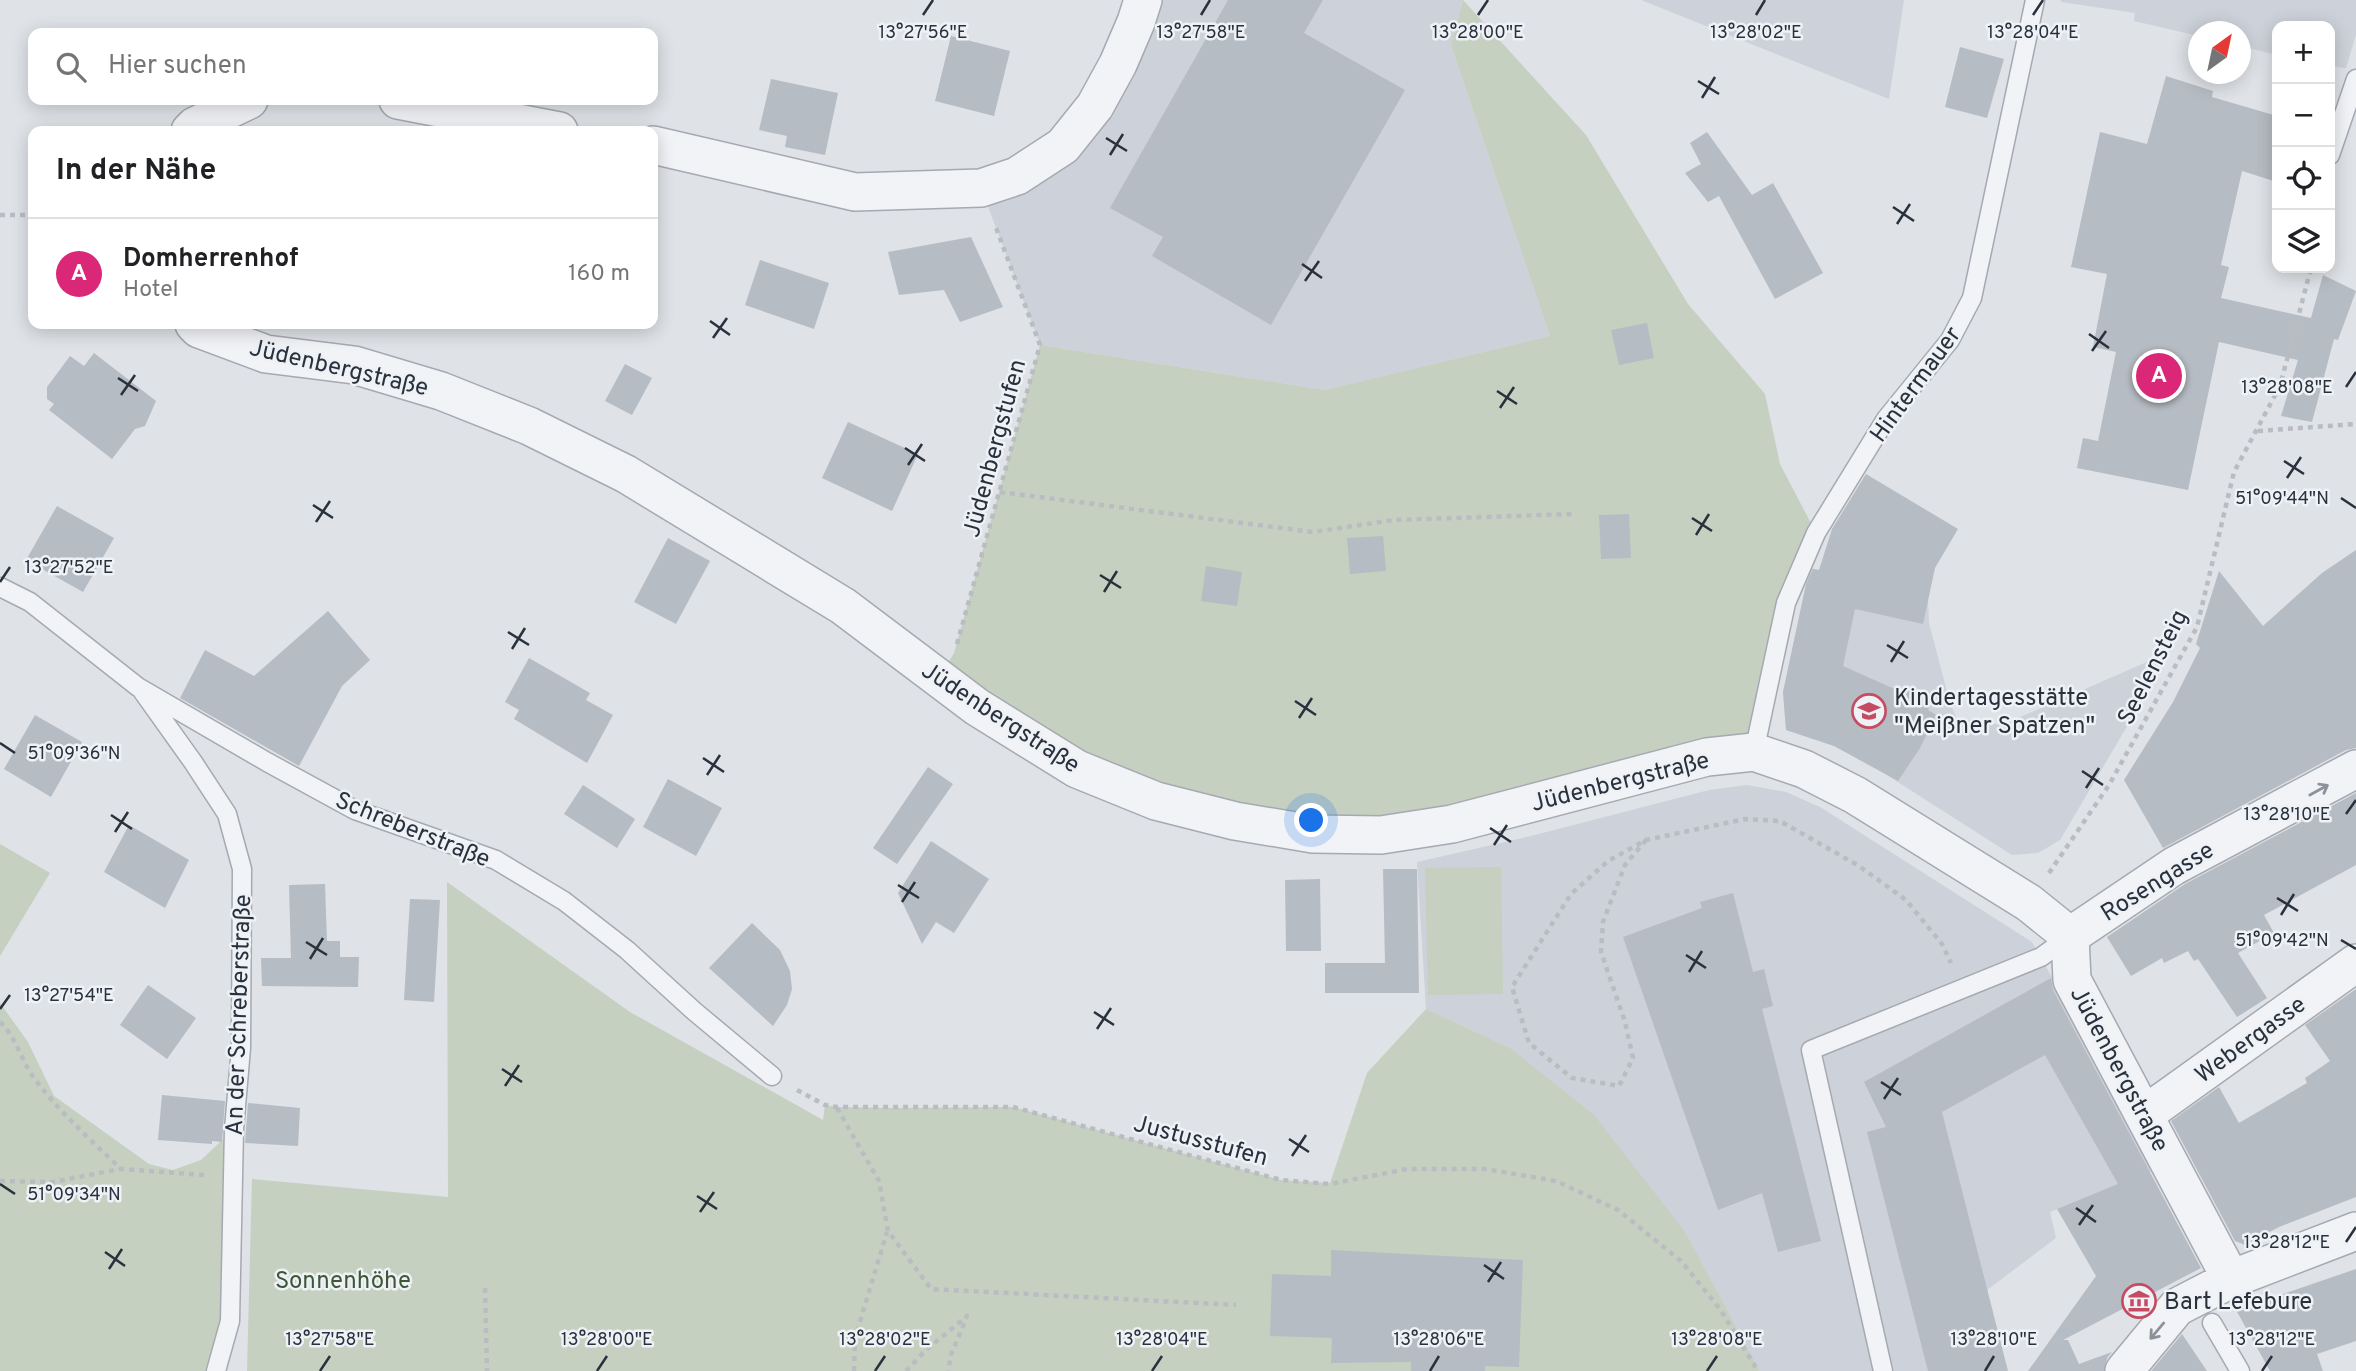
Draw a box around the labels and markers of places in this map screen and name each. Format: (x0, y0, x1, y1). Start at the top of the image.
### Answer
pin: A (2136, 350, 2182, 402)
place label: Kindertagesstätte "Meißner Spatzen" (1894, 684, 2095, 742)
school or university icon: Kindertagesstätte "Meißner Spatzen" (1850, 692, 1888, 730)
museum icon: Bart Lefebure (2120, 1282, 2158, 1320)
place label: Bart Lefebure (2164, 1288, 2312, 1318)

